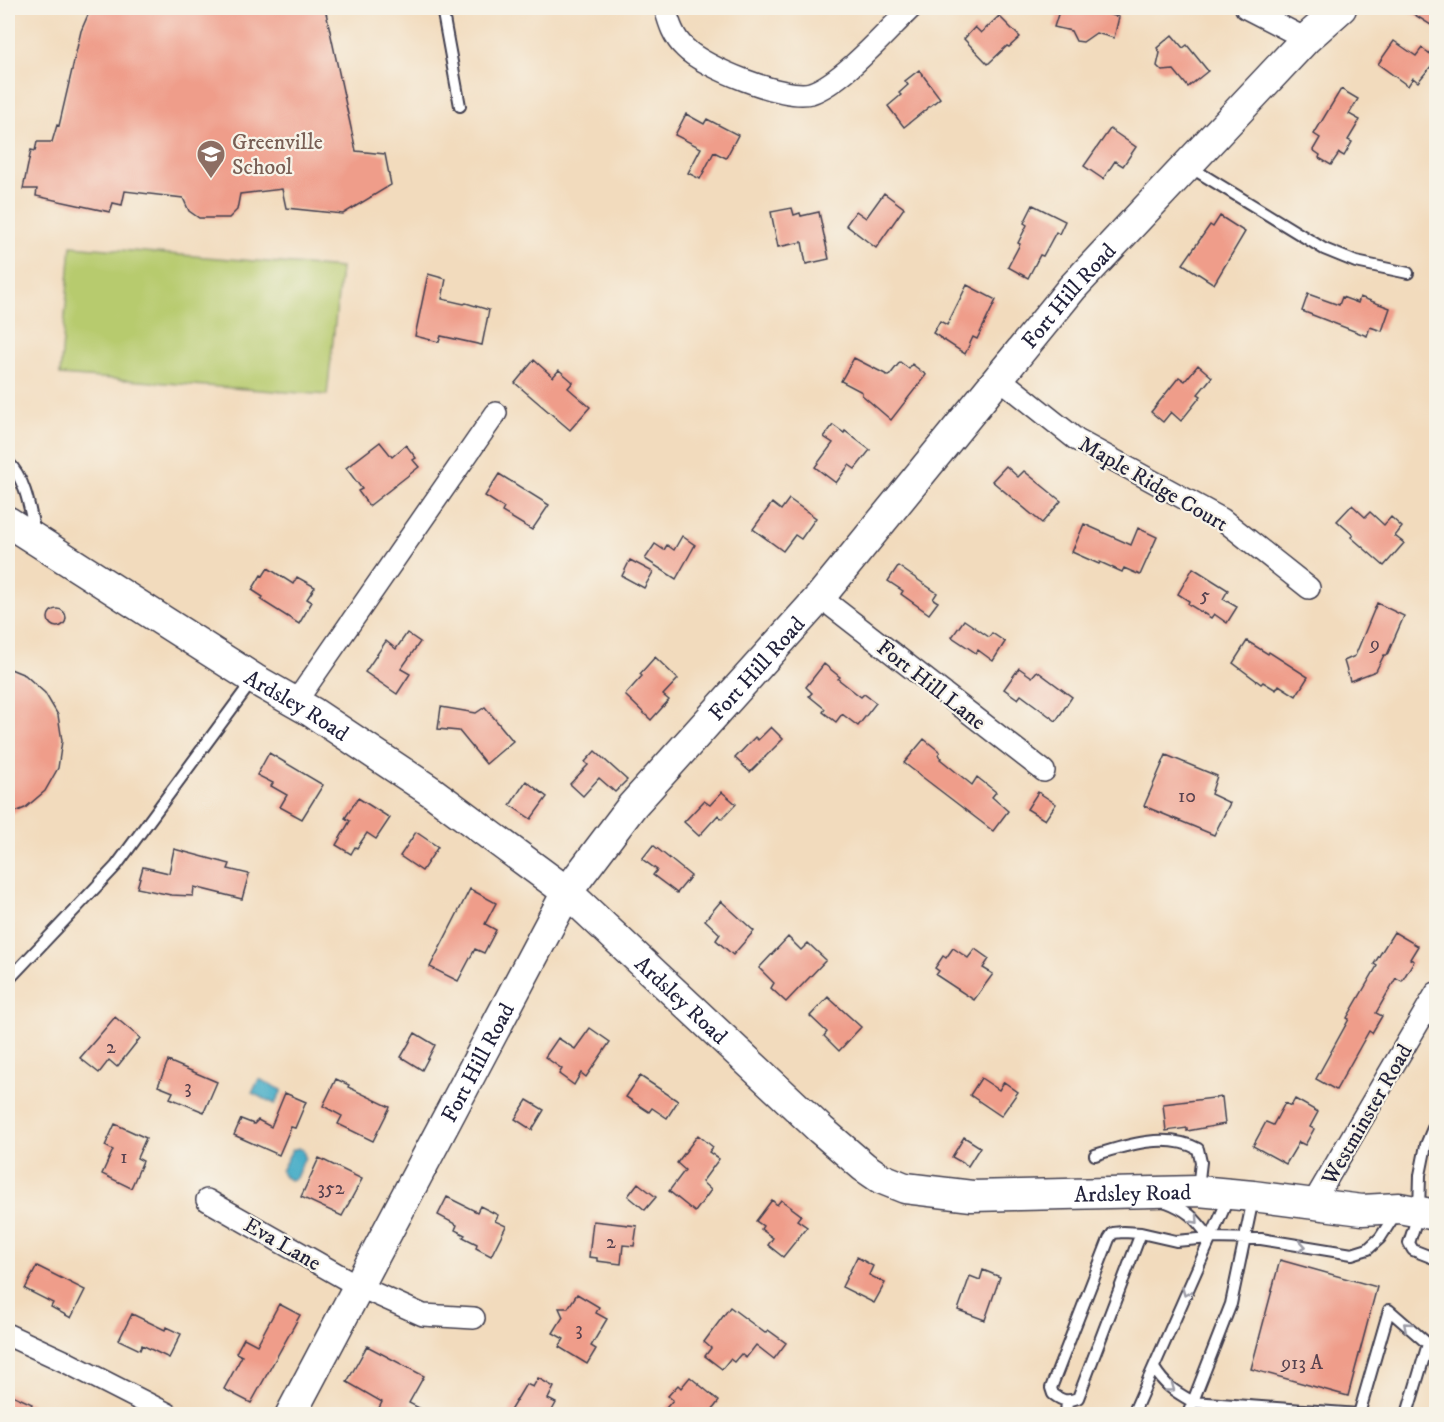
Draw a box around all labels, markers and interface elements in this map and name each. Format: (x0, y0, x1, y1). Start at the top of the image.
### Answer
place label: Greenville School (232, 129, 323, 181)
school or university icon: Greenville School (195, 138, 227, 180)
street label: Fort Hill Road (1016, 238, 1122, 355)
street label: Maple Ridge Court (1074, 431, 1233, 538)
house number: 5 (1200, 583, 1210, 608)
street label: Fort Hill Road (703, 611, 811, 727)
house number: 9 (1369, 632, 1380, 657)
street label: Fort Hill Lane (871, 634, 991, 736)
street label: Ardsley Road (239, 664, 354, 748)
house number: 10 (1178, 784, 1196, 809)
street label: Ardsley Road (629, 951, 733, 1050)
street label: Fort Hill Road (436, 999, 521, 1127)
house number: 2 (106, 1035, 116, 1060)
street label: Westminster Road (1316, 1039, 1419, 1191)
house number: 3 (184, 1075, 192, 1100)
house number: 1 (120, 1145, 128, 1170)
house number: 352 (317, 1176, 345, 1201)
street label: Ardsley Road (1074, 1179, 1191, 1209)
street label: Eva Lane (239, 1211, 326, 1277)
one-way arrow (1188, 1213, 1199, 1224)
house number: 2 (606, 1230, 616, 1255)
one-way arrow (1296, 1239, 1306, 1252)
one-way arrow (1182, 1285, 1194, 1296)
house number: 3 (575, 1317, 583, 1342)
one-way arrow (1403, 1322, 1414, 1333)
house number: 913 A (1280, 1351, 1323, 1376)
one-way arrow (1164, 1380, 1175, 1391)

